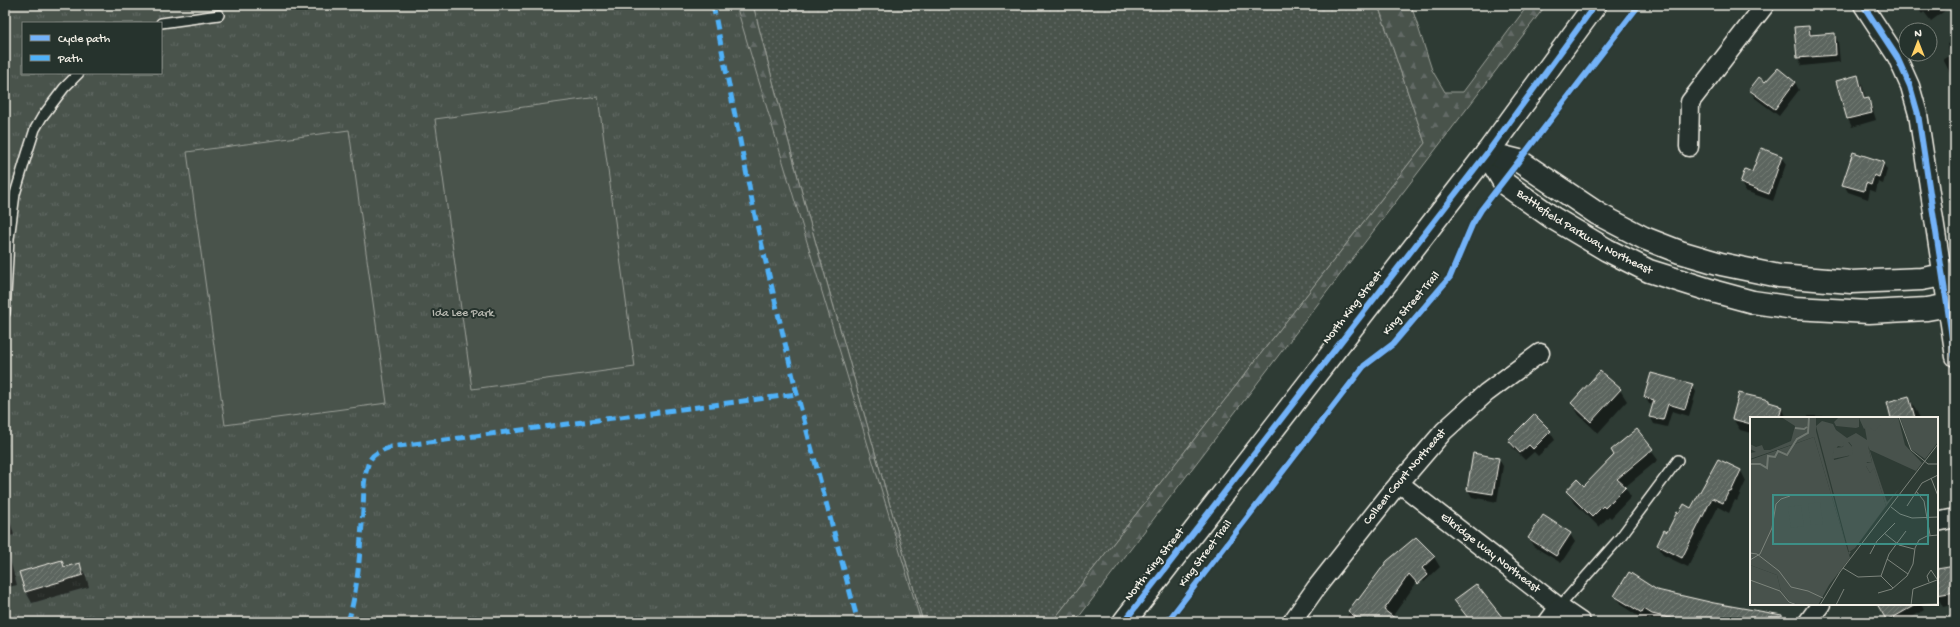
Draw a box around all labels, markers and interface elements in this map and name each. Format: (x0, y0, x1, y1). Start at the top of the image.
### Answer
legend (22, 22, 162, 74)
north arrow (1898, 22, 1938, 62)
text: N (1914, 28, 1922, 40)
text: Cycle path (58, 33, 111, 47)
text: Path (57, 53, 83, 67)
street label: Battlefield Parkway Northeast (1512, 186, 1655, 279)
street label: North King Street (1320, 268, 1387, 347)
street label: King Street Trail (1380, 269, 1444, 339)
park label: Ida Lee Park (432, 307, 496, 321)
inset map (1750, 417, 1938, 605)
street label: Colleen Court Northeast (1361, 425, 1450, 528)
street label: Elkridge Way Northeast (1437, 510, 1544, 597)
street label: King Street Trail (1176, 517, 1236, 590)
street label: North King Street (1122, 525, 1189, 604)

